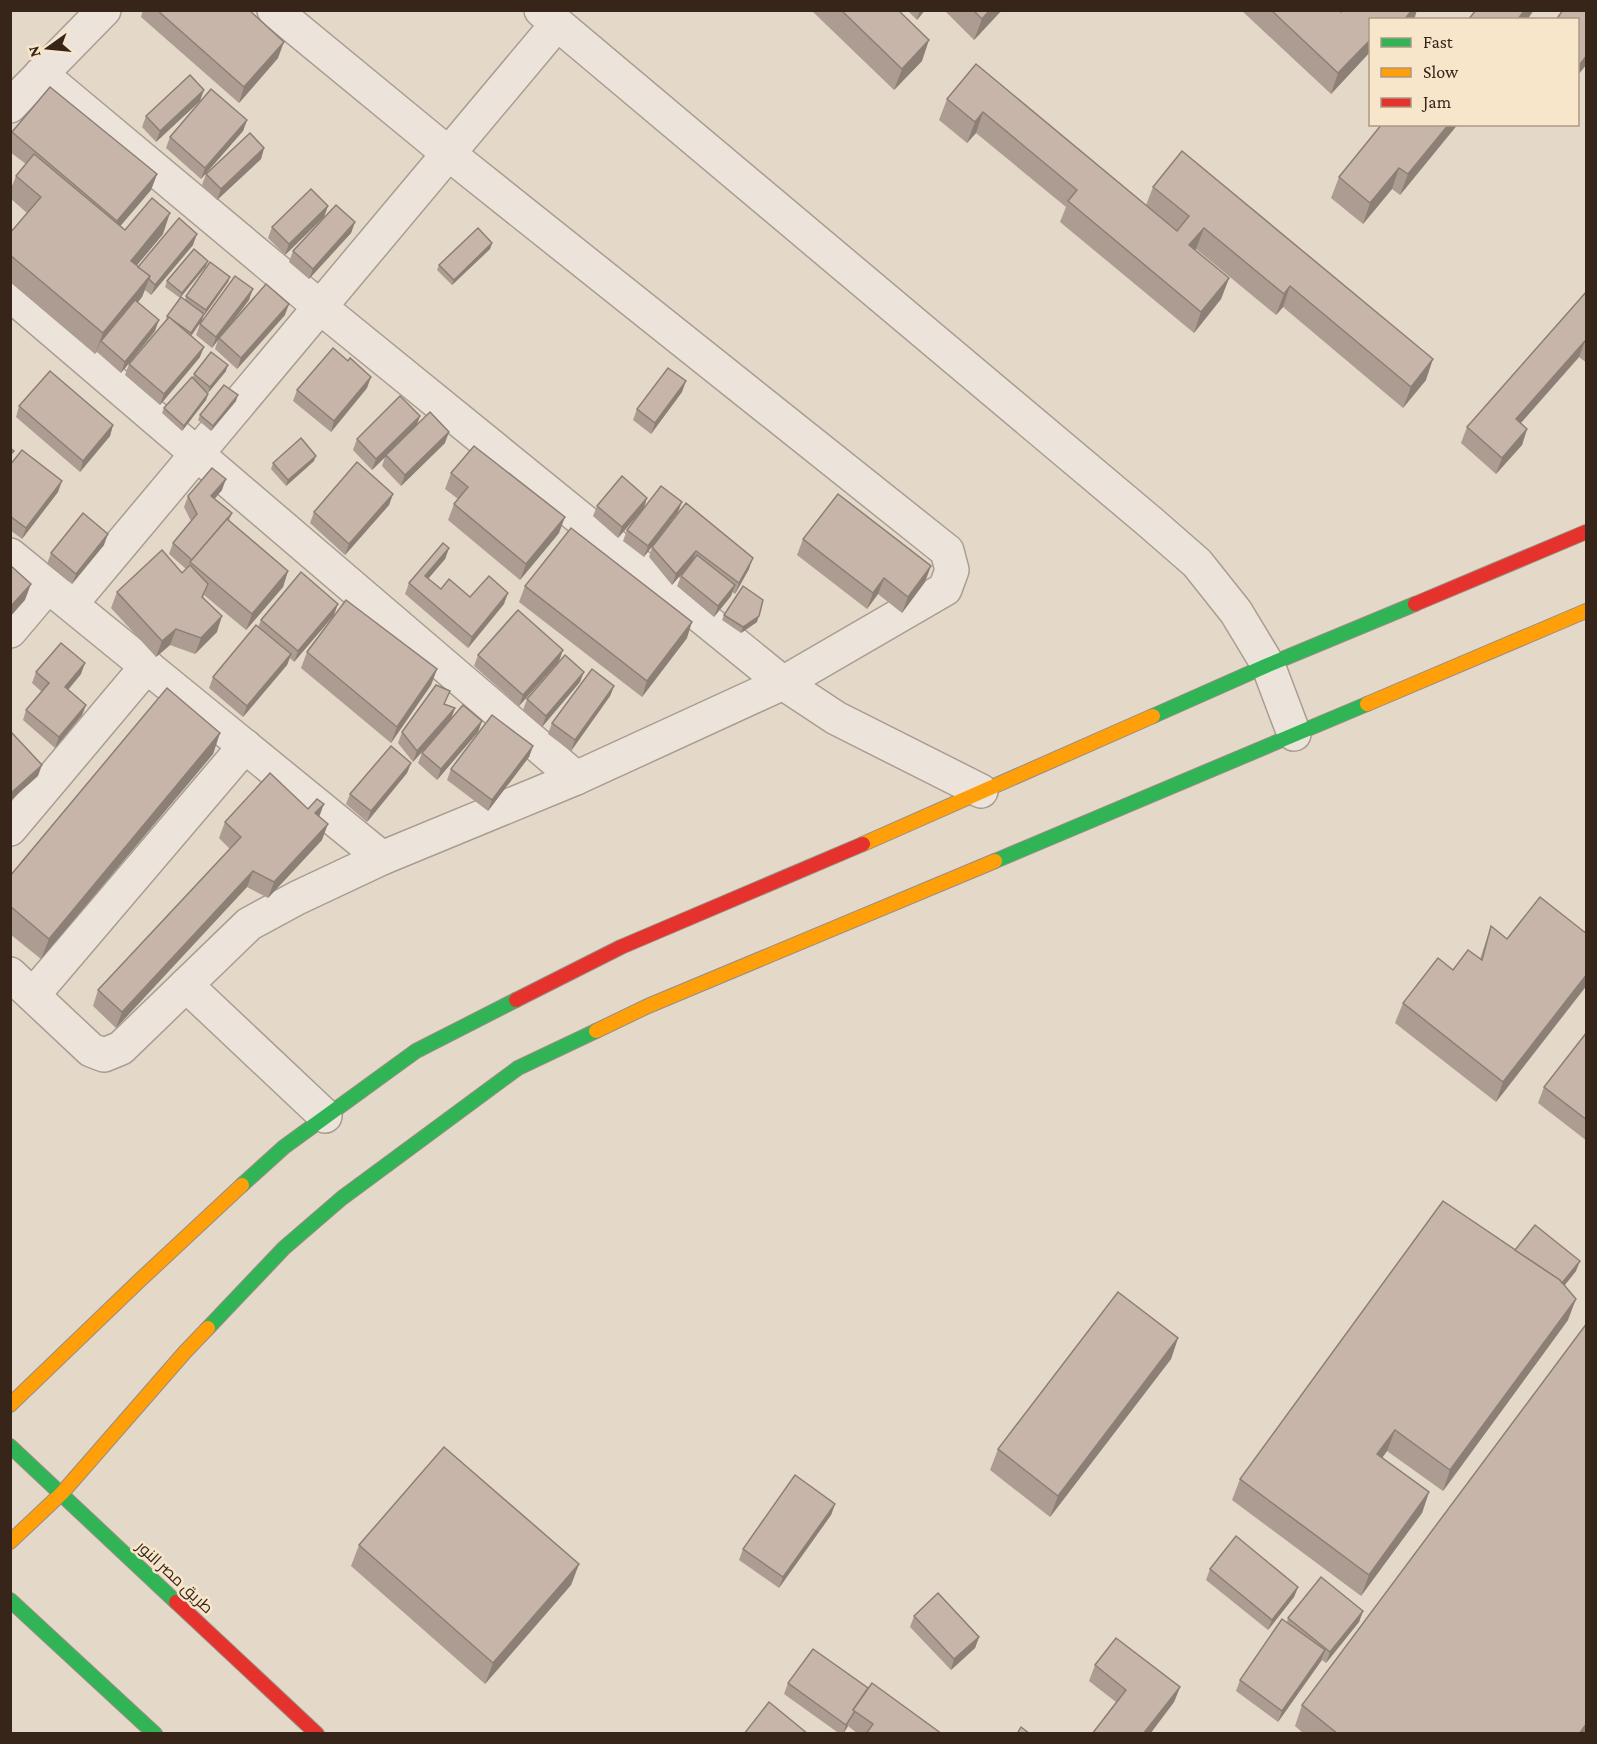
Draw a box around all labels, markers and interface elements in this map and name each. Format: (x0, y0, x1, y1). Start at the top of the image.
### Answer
north arrow (18, 18, 78, 78)
legend (1369, 18, 1579, 126)
text: Fast (1423, 32, 1454, 52)
text: N (24, 44, 44, 59)
text: Slow (1423, 62, 1459, 82)
text: Jam (1421, 92, 1452, 112)
street label: طريق مصر النور (131, 1537, 216, 1618)

